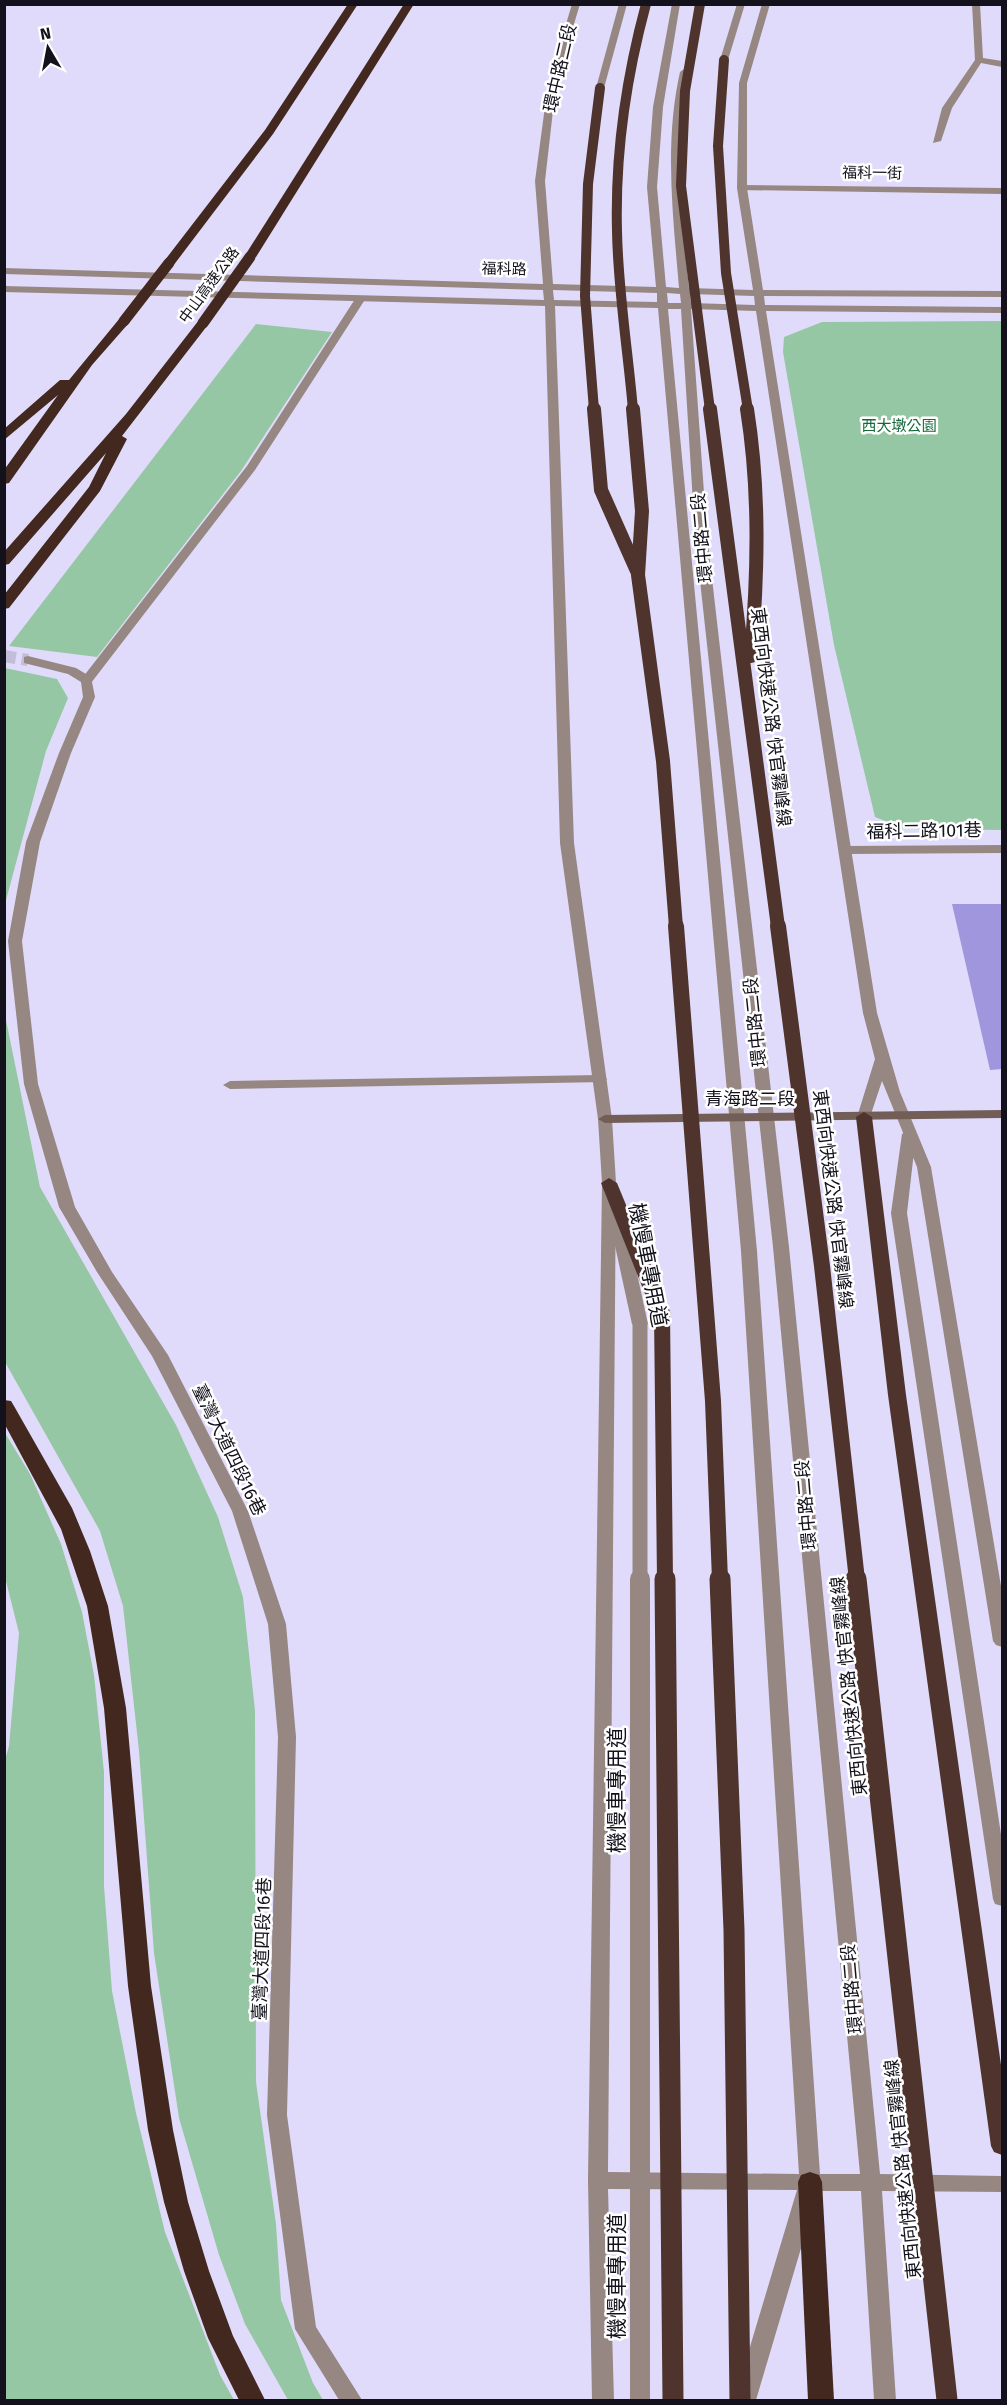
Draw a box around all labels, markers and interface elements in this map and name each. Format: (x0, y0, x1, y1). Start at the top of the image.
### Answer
north arrow (18, 18, 78, 78)
street label: 環中路二段 (539, 22, 581, 114)
text: N (39, 23, 52, 44)
street label: 福科一街 (842, 163, 902, 183)
street label: 中山高速公路 (175, 243, 243, 327)
street label: 福科路 (481, 260, 527, 278)
park label: 西大墩公園 (861, 417, 937, 435)
street label: 環中路二段 (687, 492, 717, 584)
street label: 東西向快速公路 快官霧峰線 (747, 606, 795, 828)
street label: 福科二路101巷 (866, 819, 982, 843)
street label: 環中路二段 (739, 976, 771, 1068)
street label: 青海路二段 (705, 1088, 795, 1110)
street label: 東西向快速公路 快官霧峰線 (809, 1088, 857, 1310)
street label: 機慢車專用道 (623, 1201, 673, 1329)
street label: 臺灣大道四段16巷 (188, 1381, 270, 1519)
street label: 環中路二段 (791, 1459, 821, 1551)
street label: 東西向快速公路 快官霧峰線 (827, 1575, 871, 1797)
street label: 機慢車專用道 (604, 1727, 630, 1853)
street label: 臺灣大道四段16巷 (249, 1877, 275, 2021)
street label: 環中路二段 (837, 1943, 867, 2035)
street label: 東西向快速公路 快官霧峰線 (881, 2058, 925, 2280)
street label: 機慢車專用道 (604, 2213, 630, 2339)

